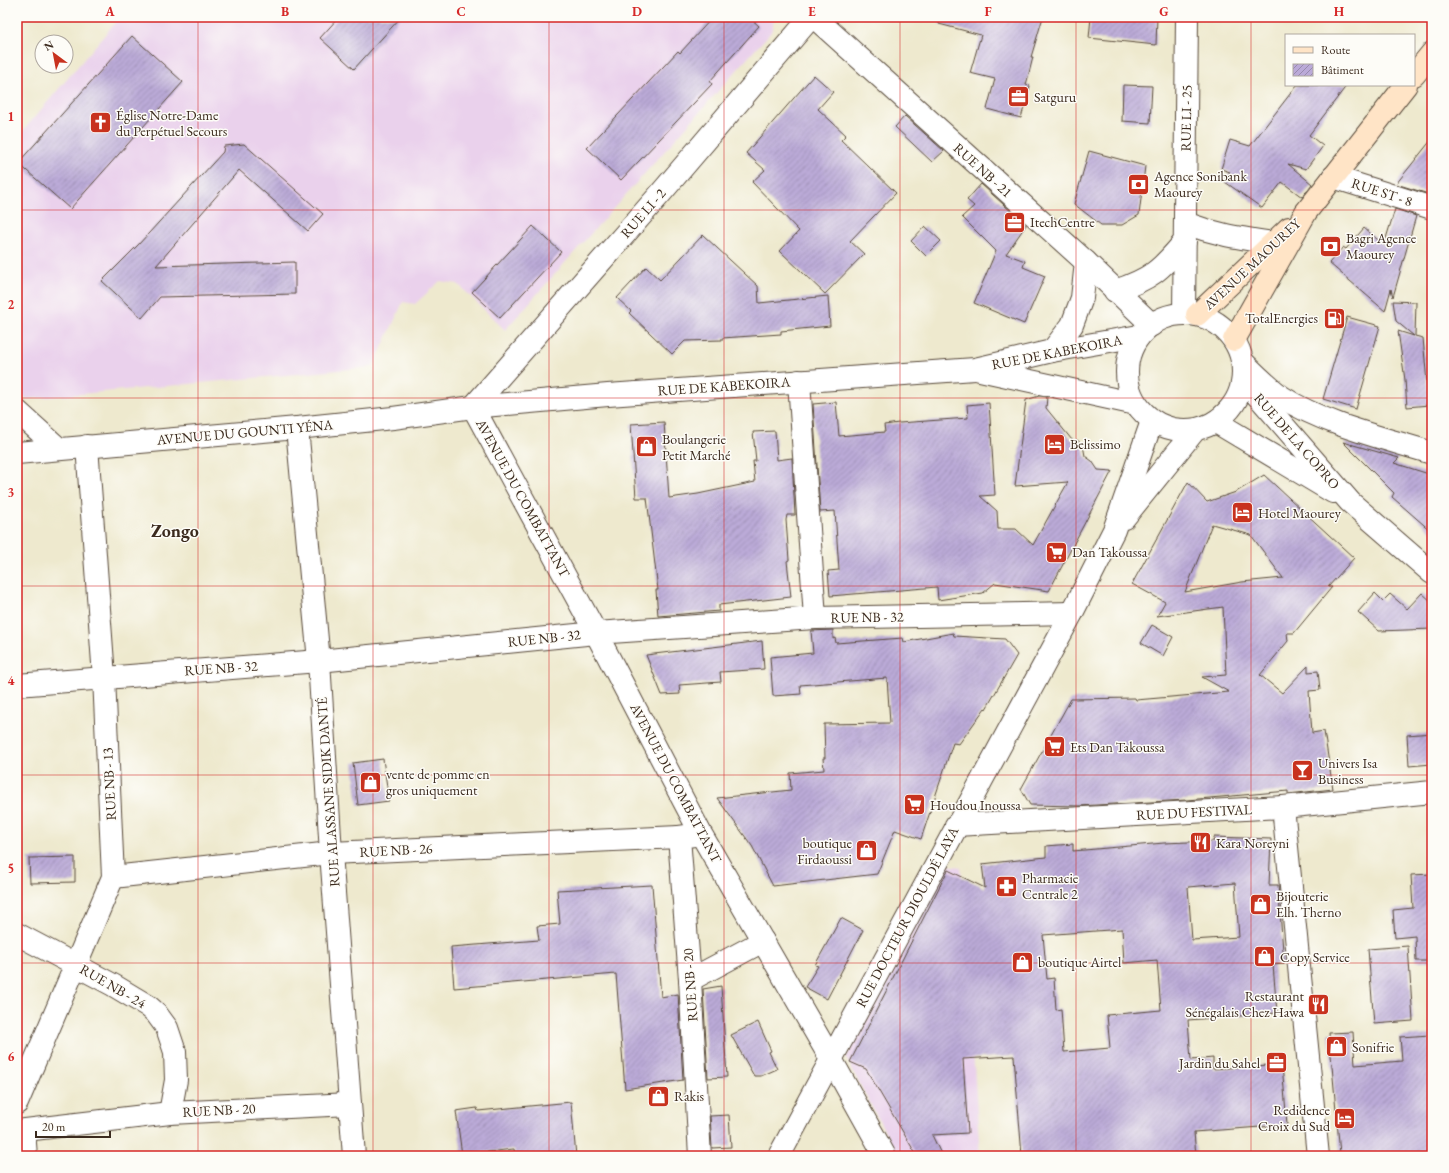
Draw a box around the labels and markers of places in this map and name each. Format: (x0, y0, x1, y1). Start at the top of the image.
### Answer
office icon: Satguru (1005, 84, 1031, 110)
place label: Satguru (1034, 88, 1077, 106)
place label: Église Notre-Dame du Perpétuel Secours (116, 106, 228, 140)
church icon: Église Notre-Dame du Perpétuel Secours (88, 110, 114, 136)
place label: Agence Sonibank Maourey (1153, 167, 1247, 201)
bank icon: Agence Sonibank Maourey (1125, 171, 1151, 197)
office icon: ItechCentre (1001, 209, 1027, 235)
place label: ItechCentre (1030, 213, 1095, 231)
place label: Bagri Agence Maourey (1346, 229, 1417, 263)
bank icon: Bagri Agence Maourey (1317, 233, 1343, 259)
fuel station icon: TotalEnergies (1321, 305, 1347, 331)
place label: TotalEnergies (1245, 309, 1318, 327)
place label: Boulangerie Petit Marché (662, 430, 731, 464)
hotel icon: Belissimo (1041, 431, 1067, 457)
shop icon: Boulangerie Petit Marché (633, 434, 659, 460)
place label: Belissimo (1070, 435, 1121, 453)
hotel icon: Hotel Maourey (1229, 500, 1255, 526)
place label: Hotel Maourey (1258, 504, 1342, 522)
supermarket icon: Dan Takoussa (1044, 539, 1070, 565)
place label: Dan Takoussa (1072, 543, 1148, 561)
supermarket icon: Ets Dan Takoussa (1041, 734, 1067, 760)
place label: Ets Dan Takoussa (1070, 738, 1165, 756)
place label: Univers Isa Business (1318, 754, 1378, 788)
bar icon: Univers Isa Business (1290, 758, 1316, 784)
place label: vente de pomme en gros uniquement (386, 765, 490, 799)
shop icon: vente de pomme en gros uniquement (358, 769, 384, 795)
supermarket icon: Houdou Inoussa (902, 792, 928, 818)
place label: Houdou Inoussa (930, 796, 1021, 814)
restaurant icon: Kara Noreyni (1187, 830, 1213, 856)
place label: boutique Firdaoussi (797, 834, 853, 868)
place label: Kara Noreyni (1216, 834, 1290, 852)
shop icon: boutique Firdaoussi (854, 838, 880, 864)
place label: Pharmacie Centrale 2 (1022, 869, 1079, 903)
pharmacy icon: Pharmacie Centrale 2 (993, 873, 1019, 899)
place label: Bijouterie Elh. Therno (1276, 887, 1342, 921)
shop icon: Bijouterie Elh. Therno (1247, 891, 1273, 917)
shop icon: Copy Service (1252, 944, 1278, 970)
place label: Copy Service (1280, 948, 1350, 966)
shop icon: boutique Airtel (1010, 949, 1036, 975)
place label: boutique Airtel (1038, 953, 1122, 971)
place label: Restaurant Sénégalais Chez Hawa (1186, 987, 1305, 1021)
restaurant icon: Restaurant Sénégalais Chez Hawa (1306, 991, 1332, 1017)
shop icon: Sonifrie (1324, 1034, 1350, 1060)
place label: Sonifrie (1352, 1038, 1395, 1056)
office icon: Jardin du Sahel (1263, 1050, 1289, 1076)
place label: Jardin du Sahel (1178, 1054, 1261, 1072)
shop icon: Rakis (645, 1083, 671, 1109)
place label: Rakis (674, 1087, 705, 1105)
place label: Redidence Croix du Sud (1258, 1101, 1331, 1135)
hotel icon: Redidence Croix du Sud (1332, 1105, 1358, 1131)

